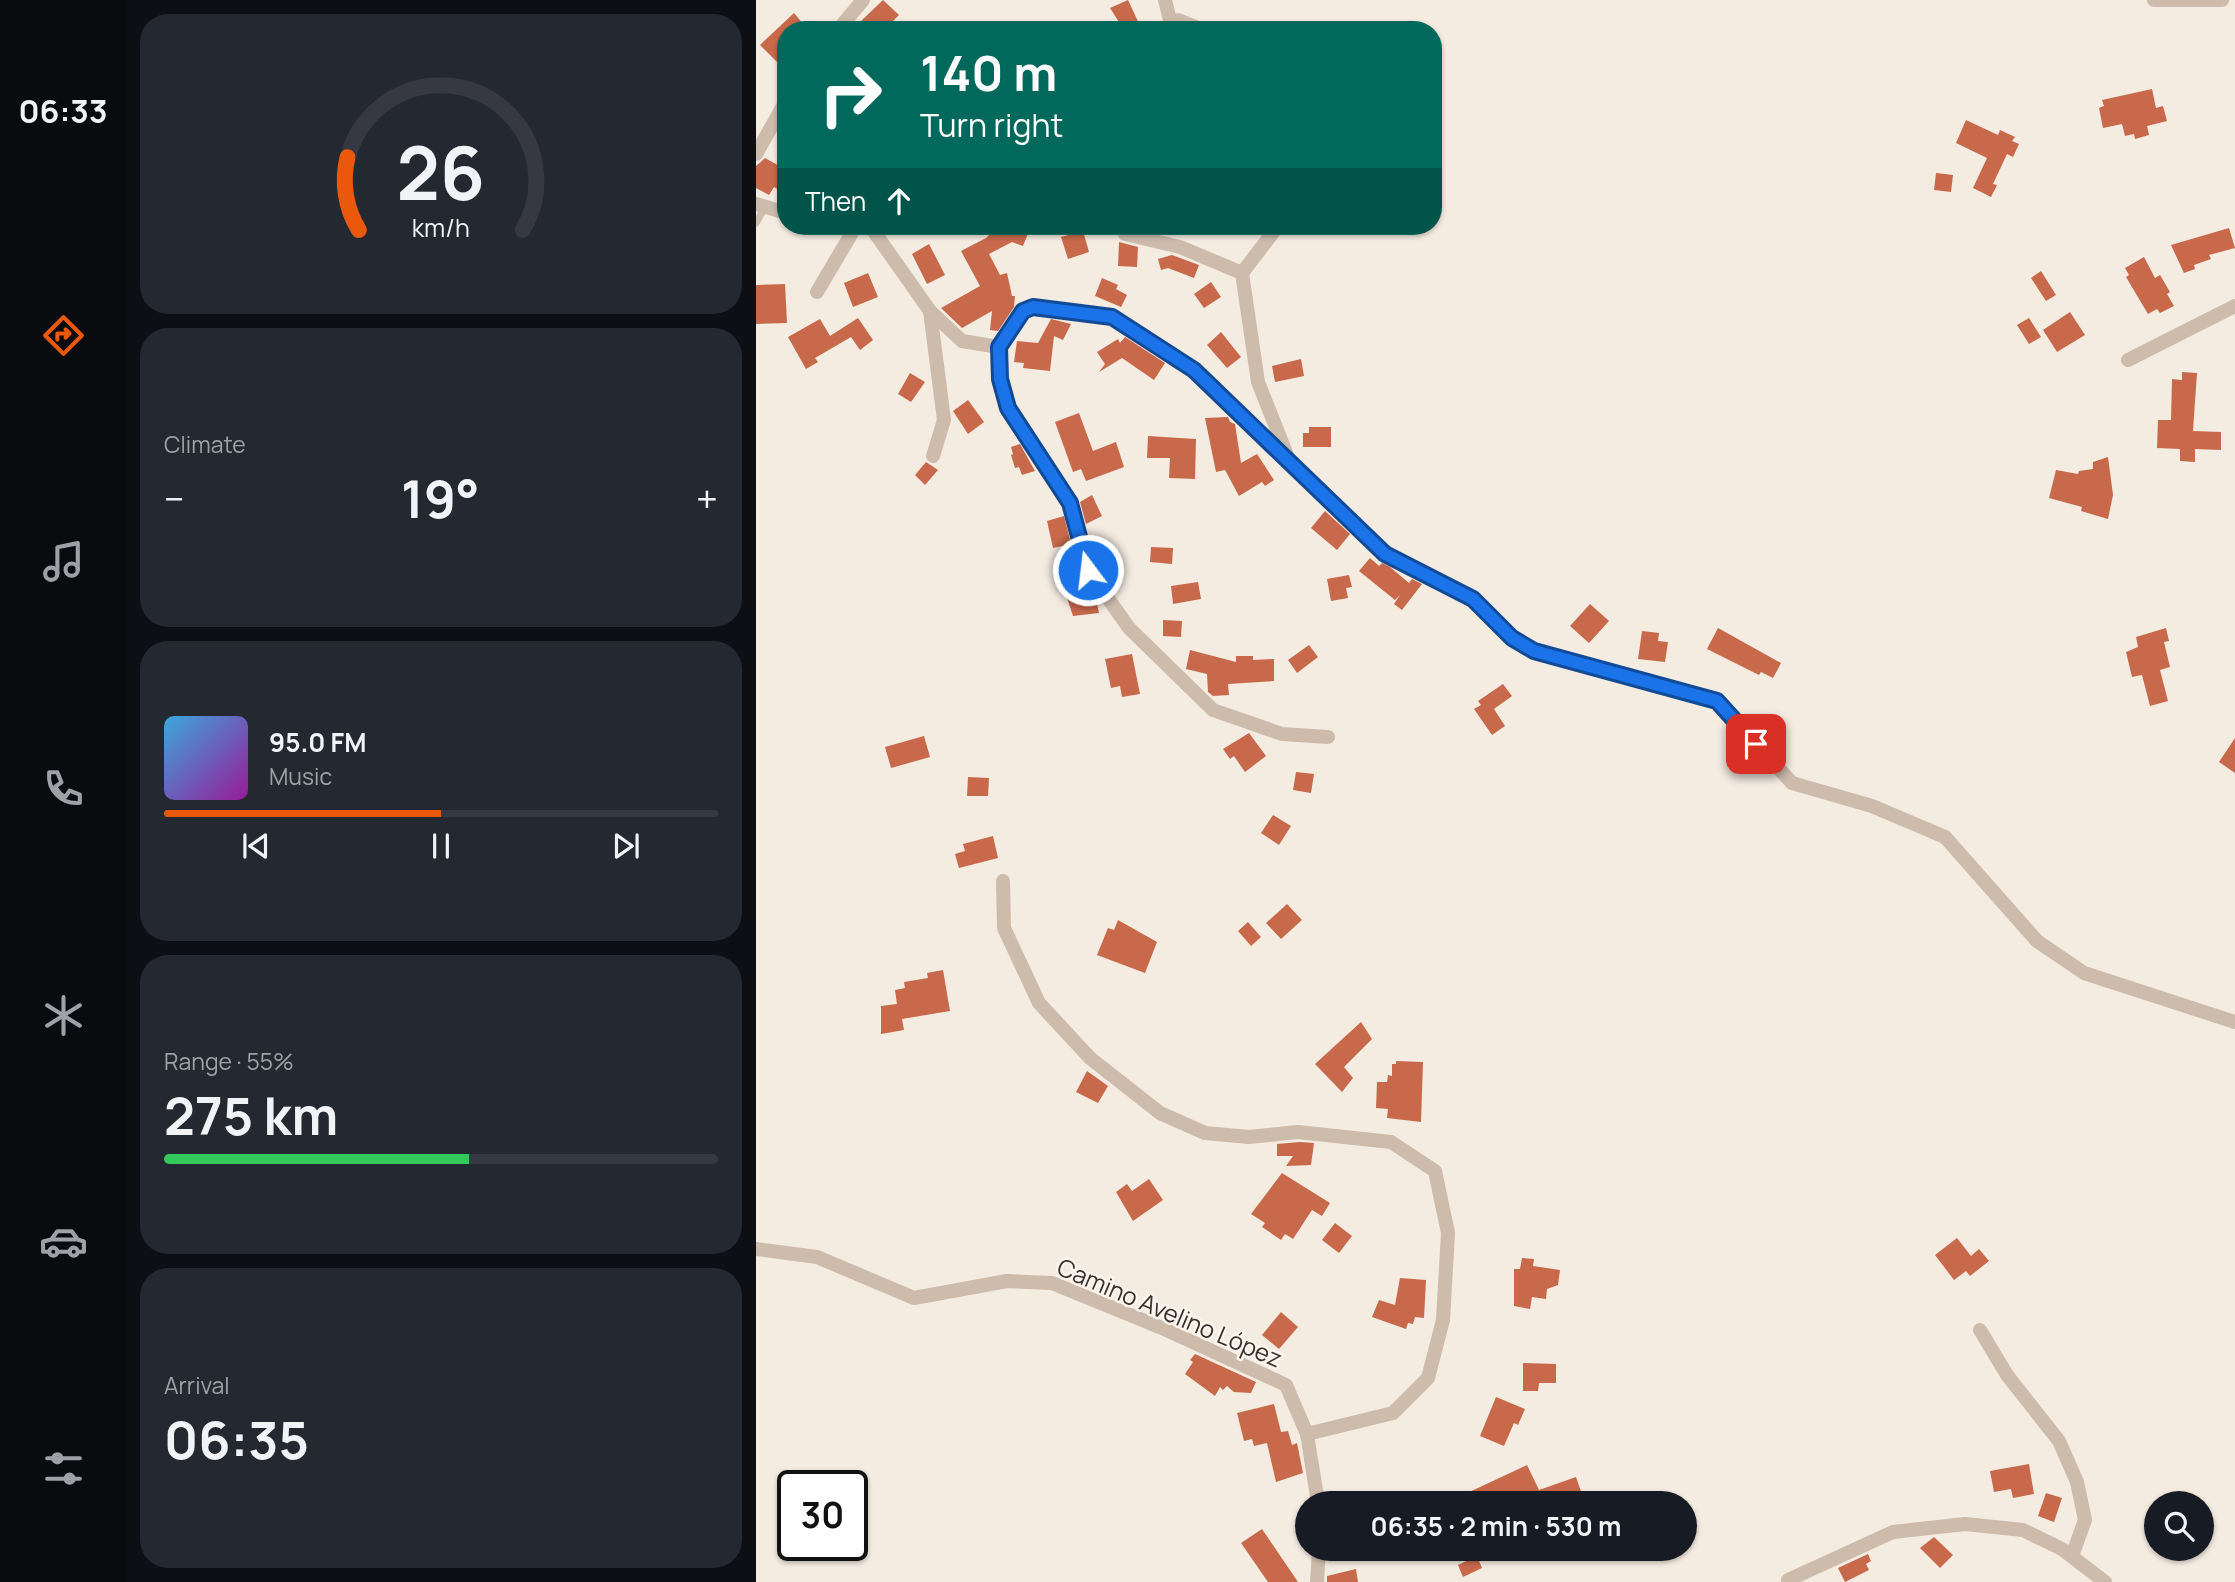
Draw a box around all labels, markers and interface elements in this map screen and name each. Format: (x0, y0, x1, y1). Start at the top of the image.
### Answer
text: 140 m (920, 39, 1057, 106)
icon: right (805, 49, 896, 140)
text: 06:33 (18, 89, 108, 133)
text: Turn right (920, 103, 1063, 147)
text: 26 (397, 122, 485, 222)
icon: ahead (880, 182, 918, 220)
text: Then (805, 183, 866, 219)
text: km/h (412, 210, 470, 245)
icon: directions (39, 311, 88, 360)
text: Climate (164, 428, 246, 460)
text: 19° (401, 463, 480, 534)
text: − (164, 472, 185, 524)
text: + (696, 472, 718, 524)
position arrow (1051, 533, 1125, 607)
icon: music (39, 537, 88, 586)
pin (1726, 714, 1786, 774)
text: 95.0 FM (269, 724, 366, 760)
icon: arrive (1737, 725, 1775, 763)
text: Music (269, 760, 332, 792)
icon: phone (39, 764, 88, 813)
icon: previous (237, 827, 275, 865)
icon: pause (422, 827, 460, 865)
icon: next (607, 827, 645, 865)
icon: climate (39, 991, 88, 1040)
text: Range · 55% (164, 1045, 294, 1077)
text: 275 km (164, 1080, 338, 1151)
icon: car (39, 1217, 88, 1266)
street label: Camino Avelino López (1052, 1250, 1288, 1374)
text: Arrival (164, 1369, 230, 1401)
text: 06:35 (164, 1404, 309, 1475)
icon: filters (39, 1444, 88, 1493)
speed limit sign: 30 (777, 1470, 868, 1561)
map controls (2144, 1491, 2214, 1561)
button: search (2144, 1491, 2214, 1561)
text: 06:35 · 2 min · 530 m (1371, 1508, 1621, 1544)

